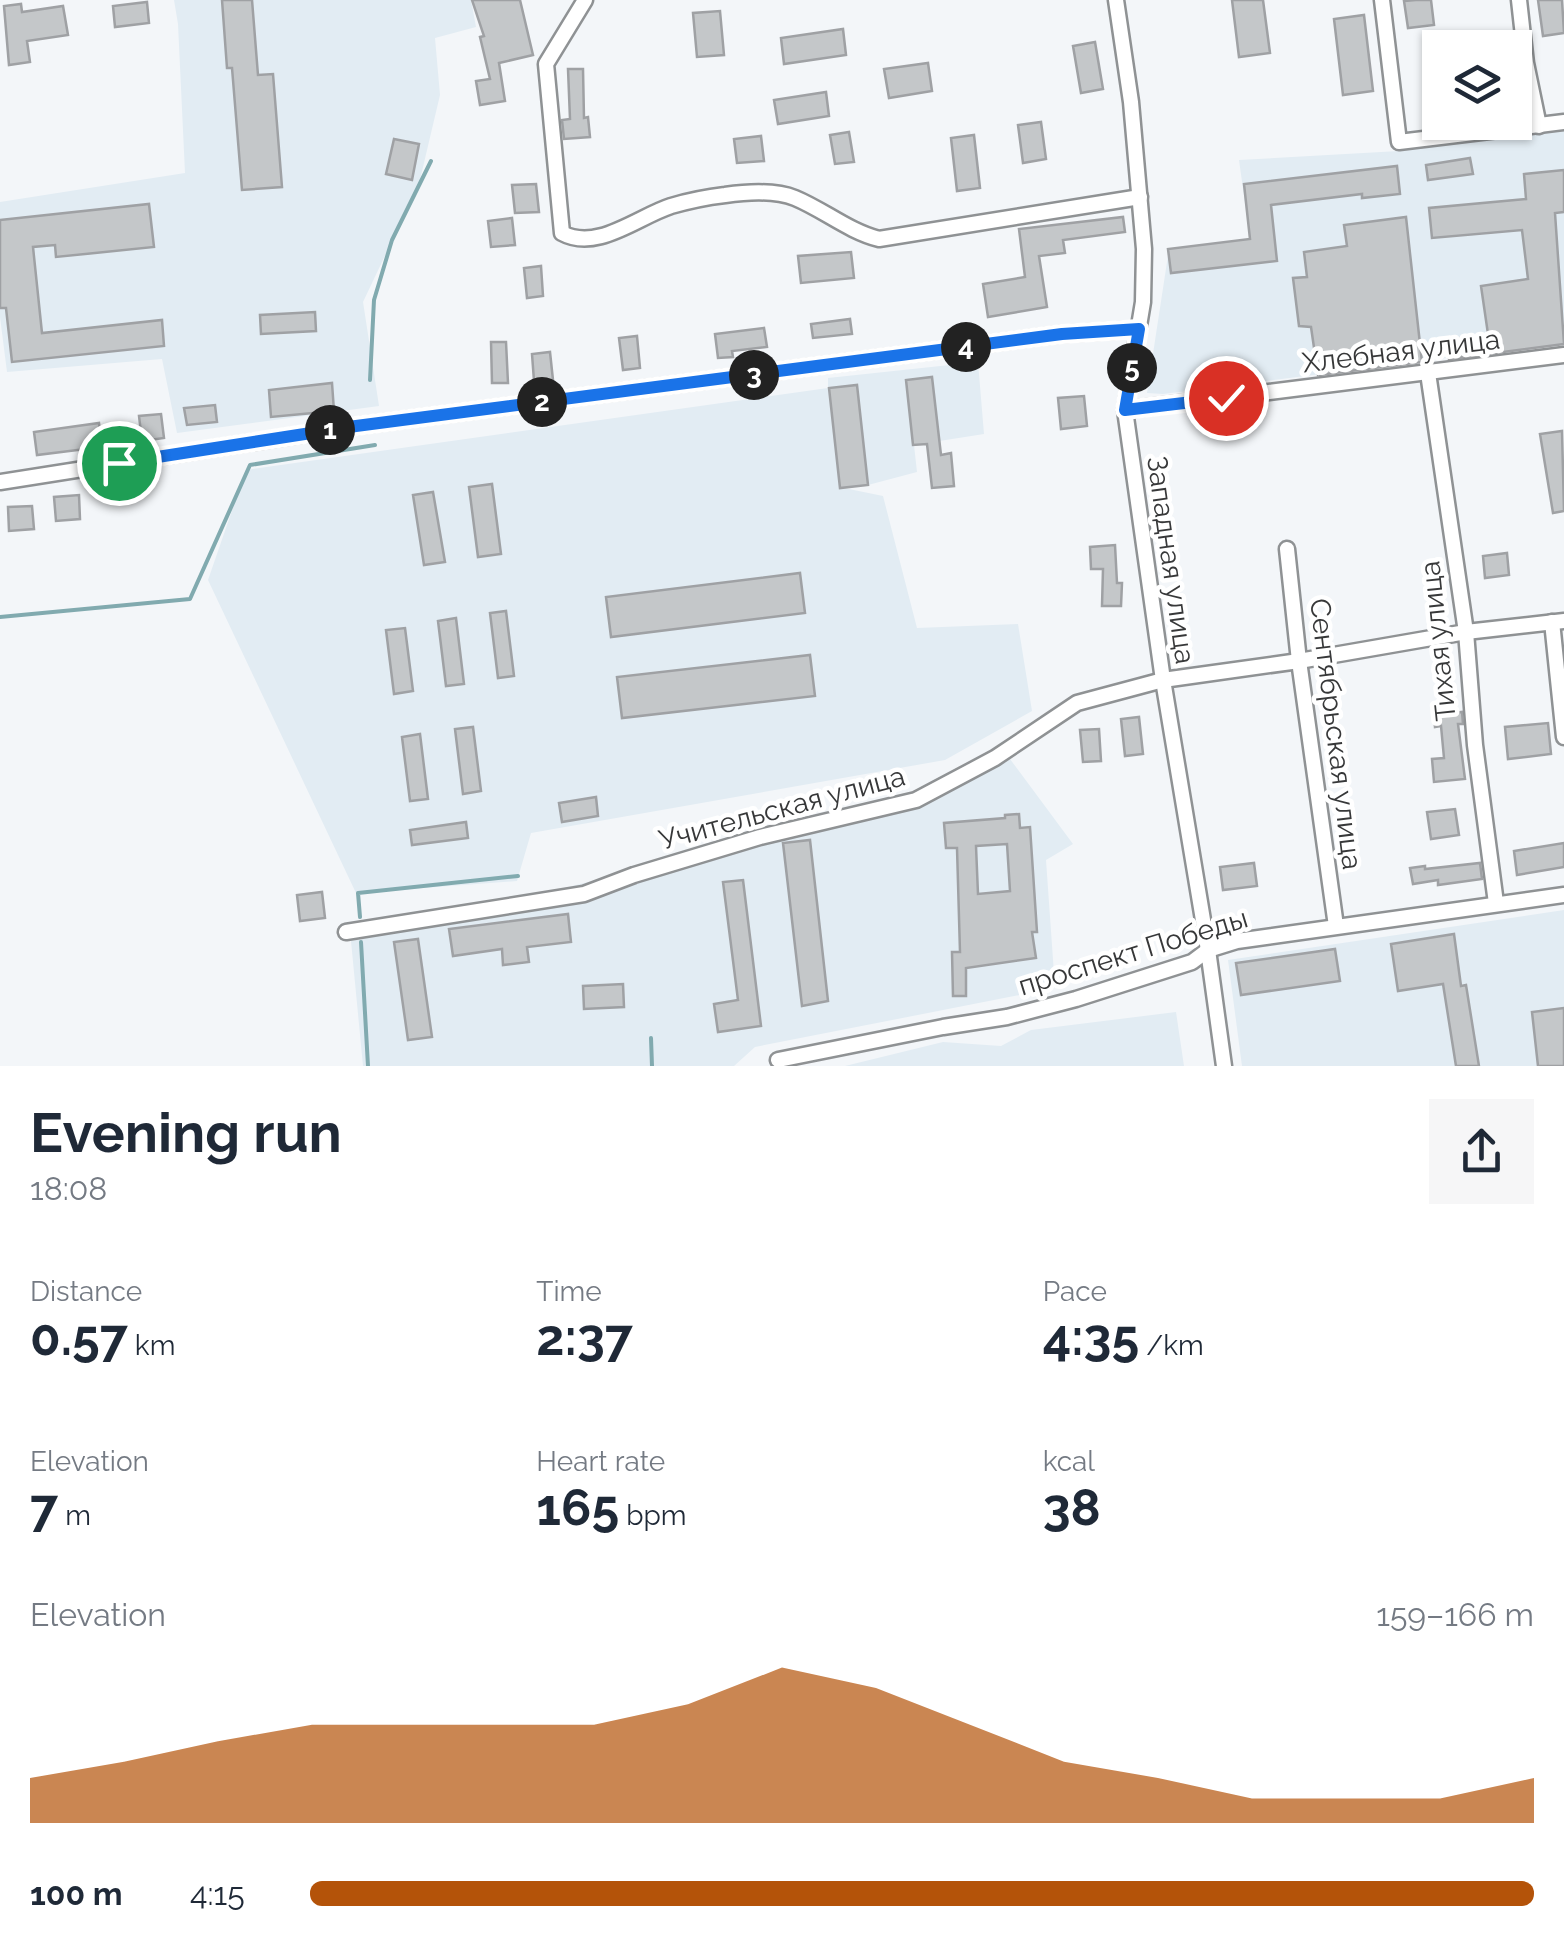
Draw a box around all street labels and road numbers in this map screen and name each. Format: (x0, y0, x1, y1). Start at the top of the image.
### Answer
street label: Хлебная улица (1300, 323, 1502, 379)
street label: Западная улица (1140, 454, 1202, 666)
street label: Тихая улица (1413, 559, 1463, 723)
street label: Сентябрьская улица (1303, 597, 1369, 871)
street label: Учительская улица (656, 759, 908, 857)
street label: проспект Победы (1014, 901, 1252, 1003)

